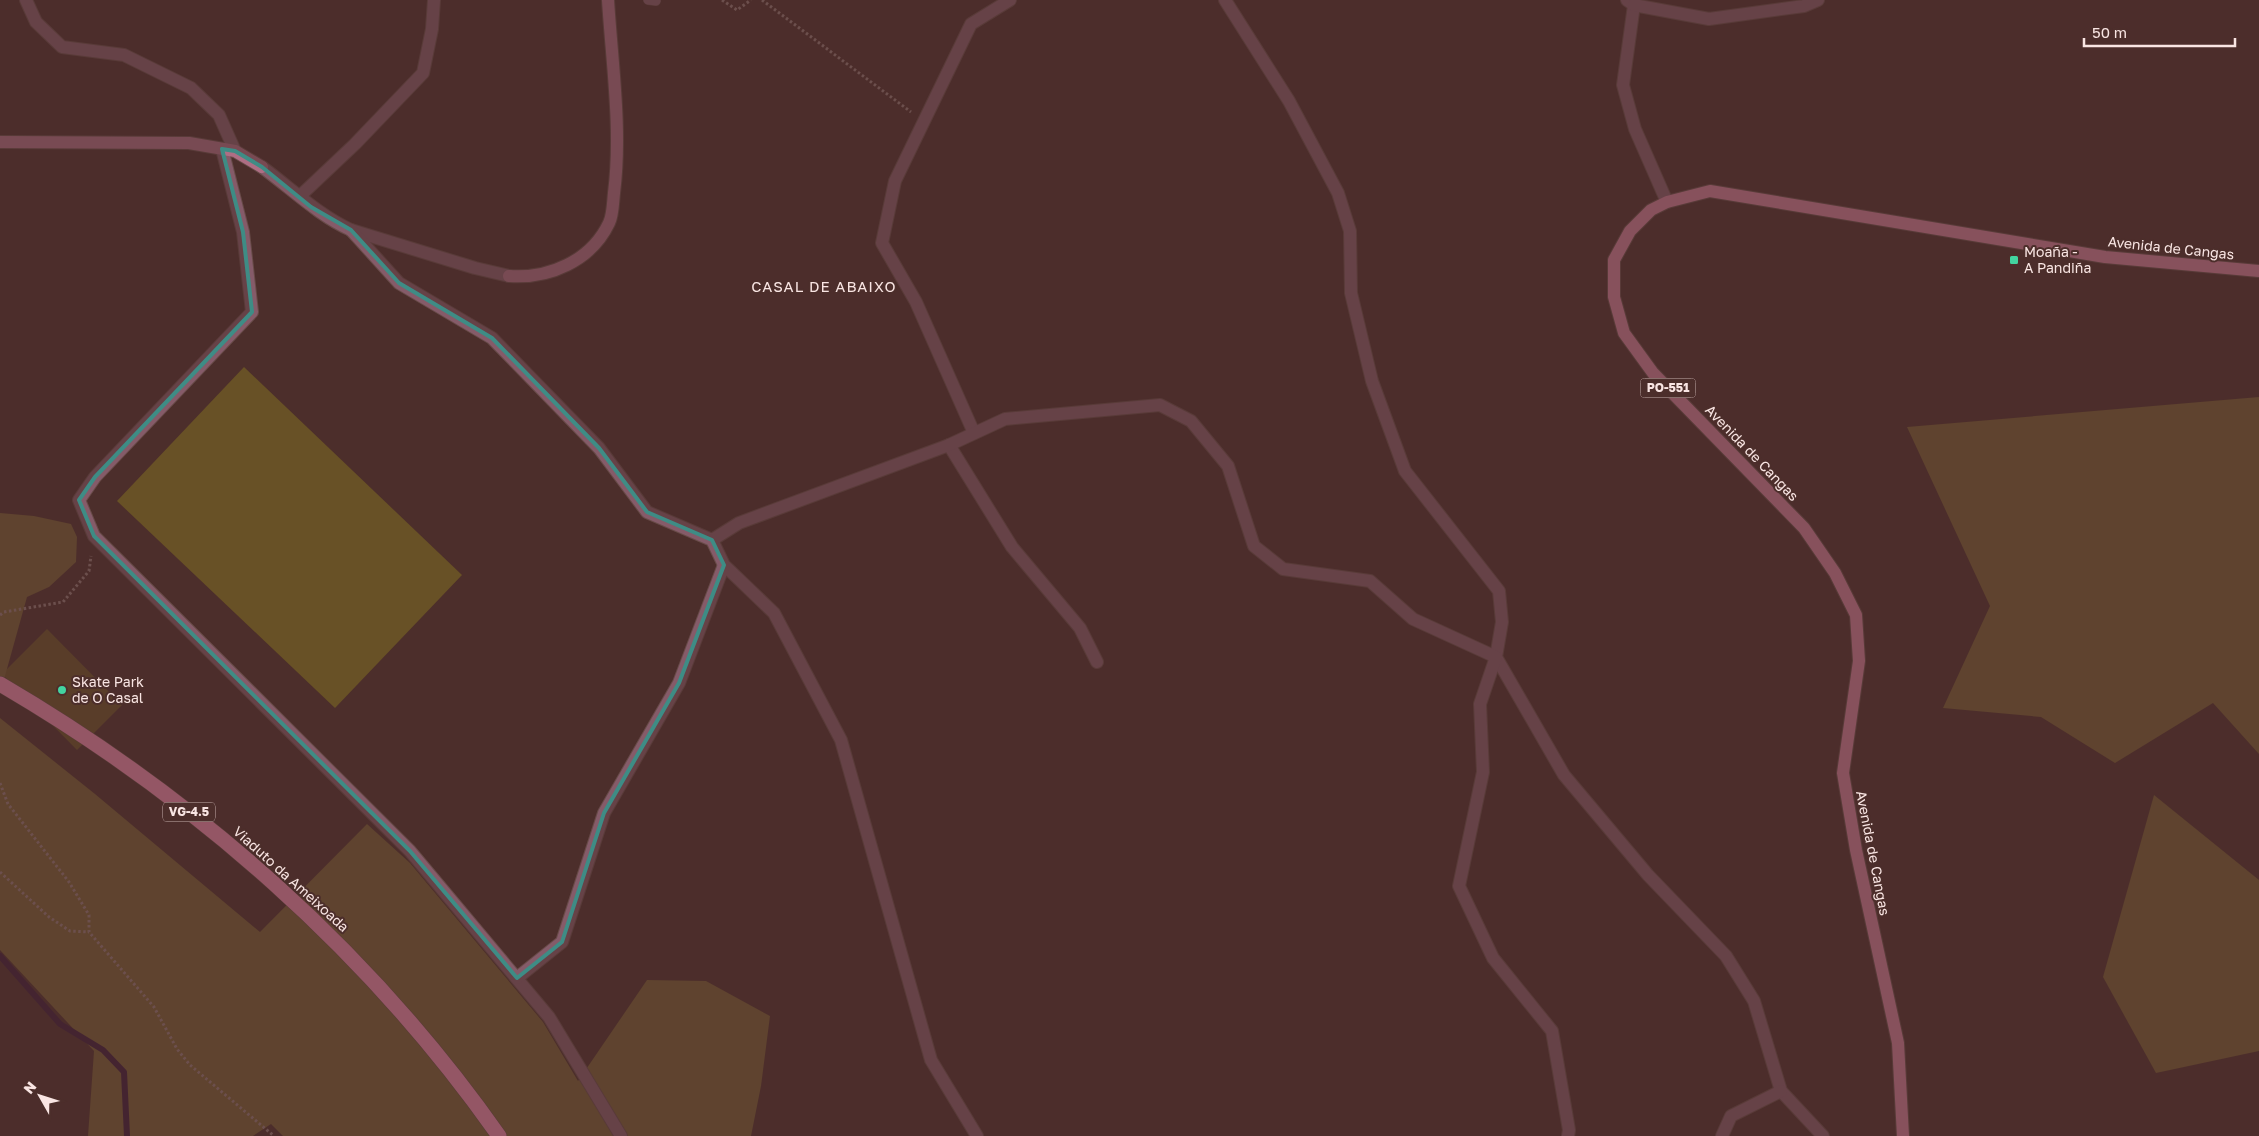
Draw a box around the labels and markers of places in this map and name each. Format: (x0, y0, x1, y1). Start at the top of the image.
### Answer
place label: Moaña - A Pandiña (2024, 243, 2091, 276)
marker: Moaña - A Pandiña (2008, 254, 2020, 266)
place label: Skate Park de O Casal (72, 673, 144, 706)
marker: Skate Park de O Casal (56, 684, 68, 696)

